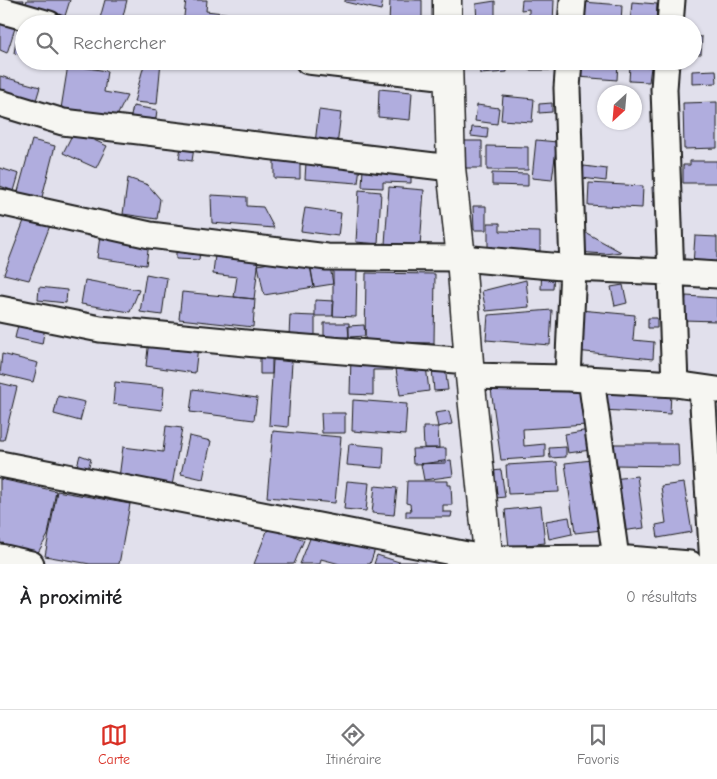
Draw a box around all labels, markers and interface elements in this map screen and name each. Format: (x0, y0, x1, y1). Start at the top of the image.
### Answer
search box (15, 15, 702, 70)
icon: search (33, 29, 61, 57)
text: Rechercher (73, 32, 166, 54)
north arrow (597, 85, 642, 130)
text: À proximité (20, 585, 122, 609)
text: 0 résultats (626, 588, 697, 606)
tab: Carte (98, 721, 130, 768)
tab: Itinéraire (326, 721, 381, 768)
tab: Favoris (577, 721, 619, 768)

